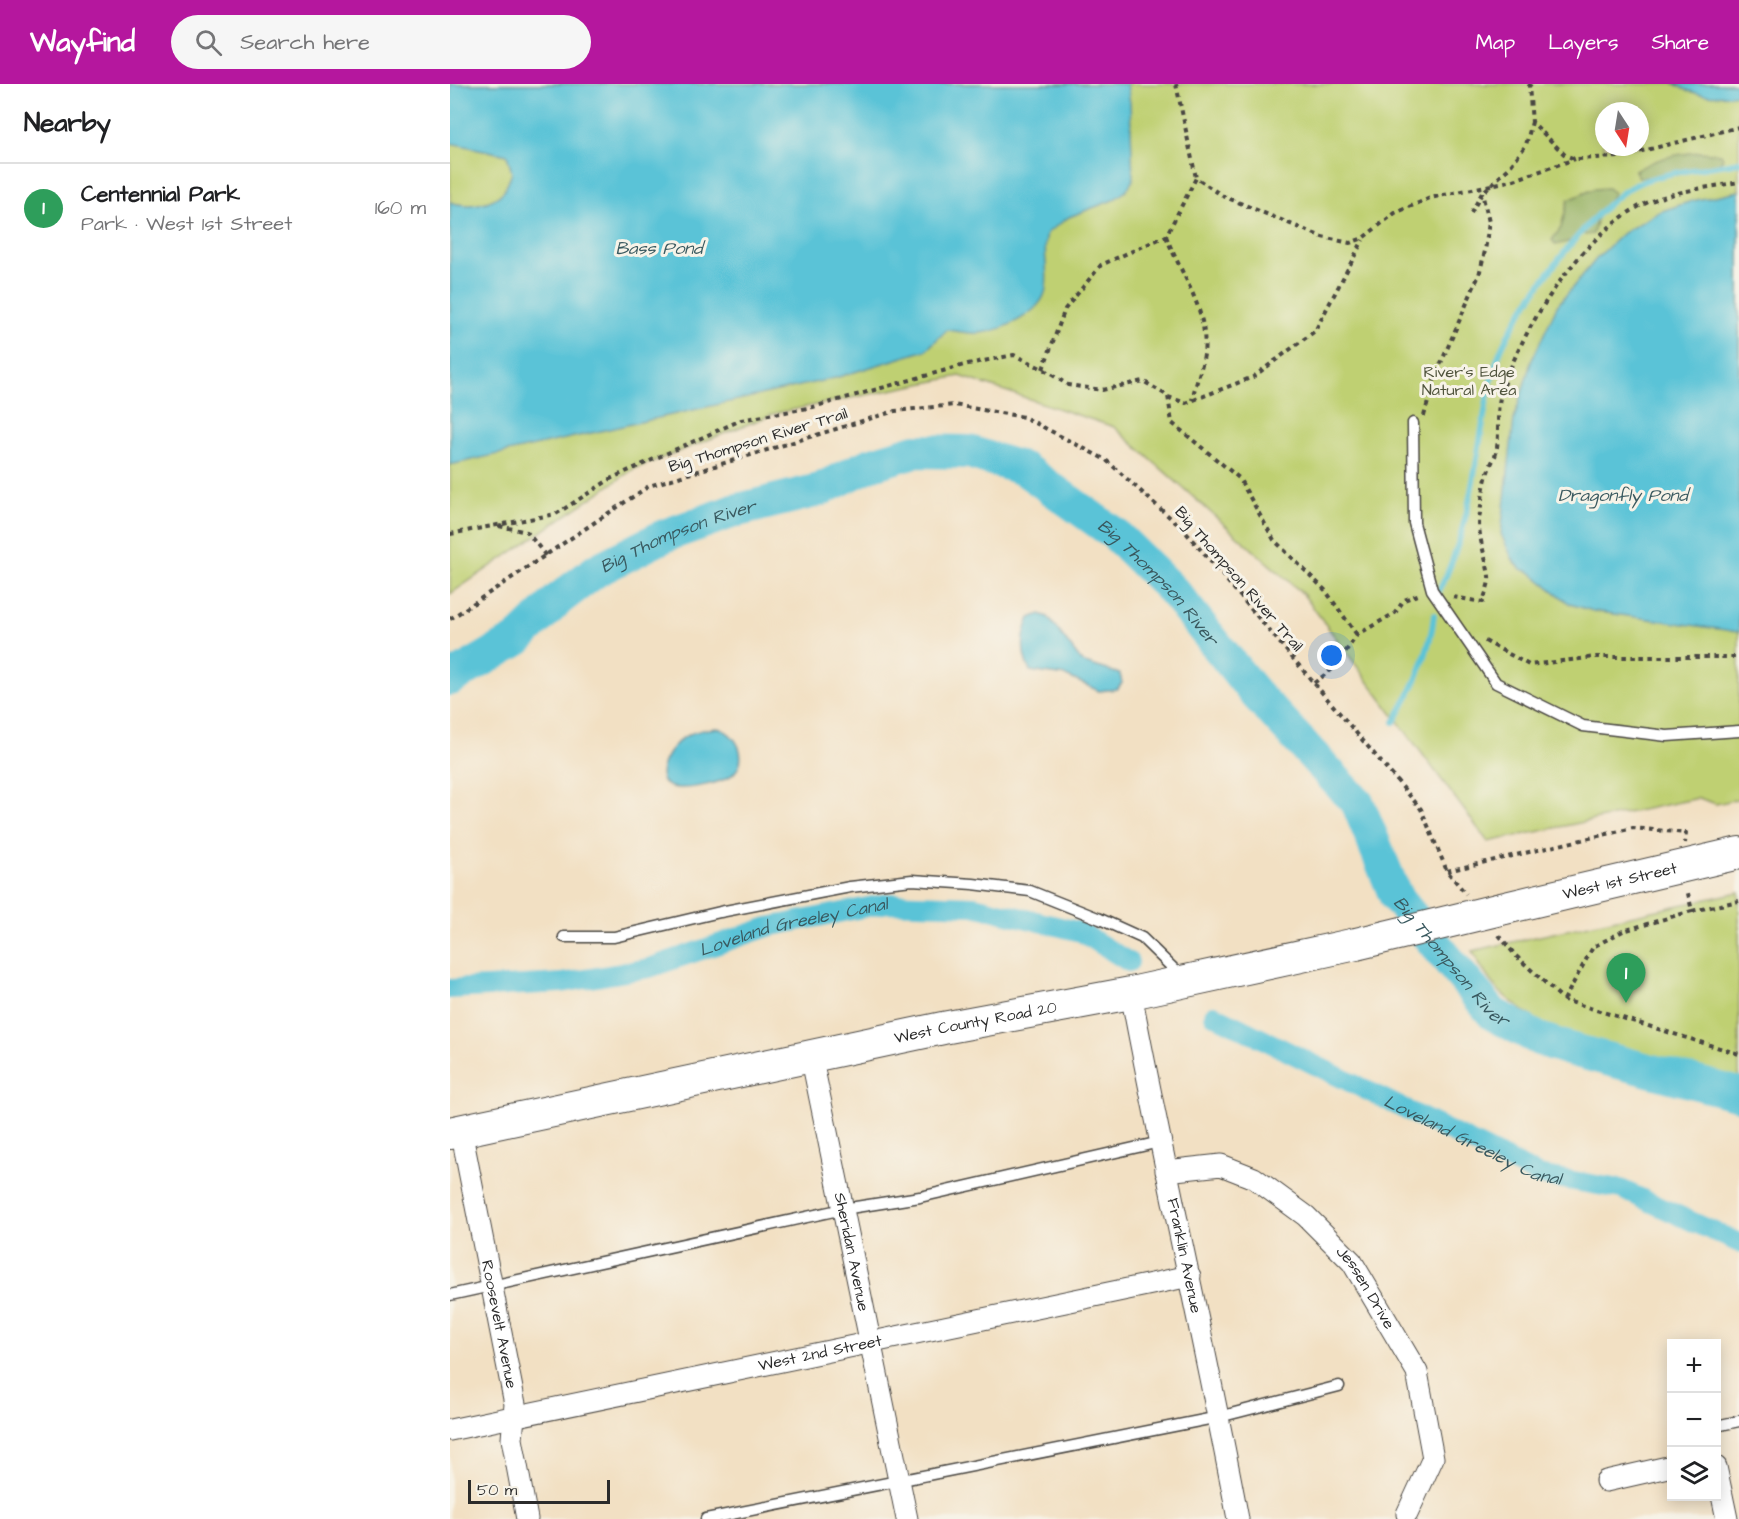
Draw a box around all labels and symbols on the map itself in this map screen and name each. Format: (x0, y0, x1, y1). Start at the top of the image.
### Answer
north arrow (1595, 102, 1649, 156)
water label: Bass Pond (615, 236, 706, 261)
park label: River's Edge Natural Area (1422, 361, 1516, 401)
street label: Big Thompson River Trail (666, 402, 850, 479)
water label: Dragonfly Pond (1558, 483, 1692, 509)
water label: Big Thompson River (596, 493, 760, 579)
street label: Big Thompson River Trail (1169, 502, 1308, 657)
water label: Big Thompson River (1093, 513, 1226, 652)
your location (1317, 641, 1346, 670)
street label: West 1st Street (1560, 857, 1680, 905)
water label: Loveland Greeley Canal (696, 890, 892, 962)
water label: Big Thompson River (1388, 891, 1515, 1034)
pin: 1 (1606, 954, 1646, 1003)
street label: West County Road 20 (892, 996, 1059, 1049)
water label: Loveland Greeley Canal (1380, 1088, 1565, 1192)
street label: Sheridan Avenue (829, 1190, 875, 1314)
street label: Franklin Avenue (1162, 1196, 1207, 1316)
street label: Jessen Drive (1331, 1241, 1400, 1333)
street label: Roosevelt Avenue (476, 1258, 523, 1391)
street label: West 2nd Street (756, 1329, 884, 1377)
scale bar (468, 1477, 610, 1504)

